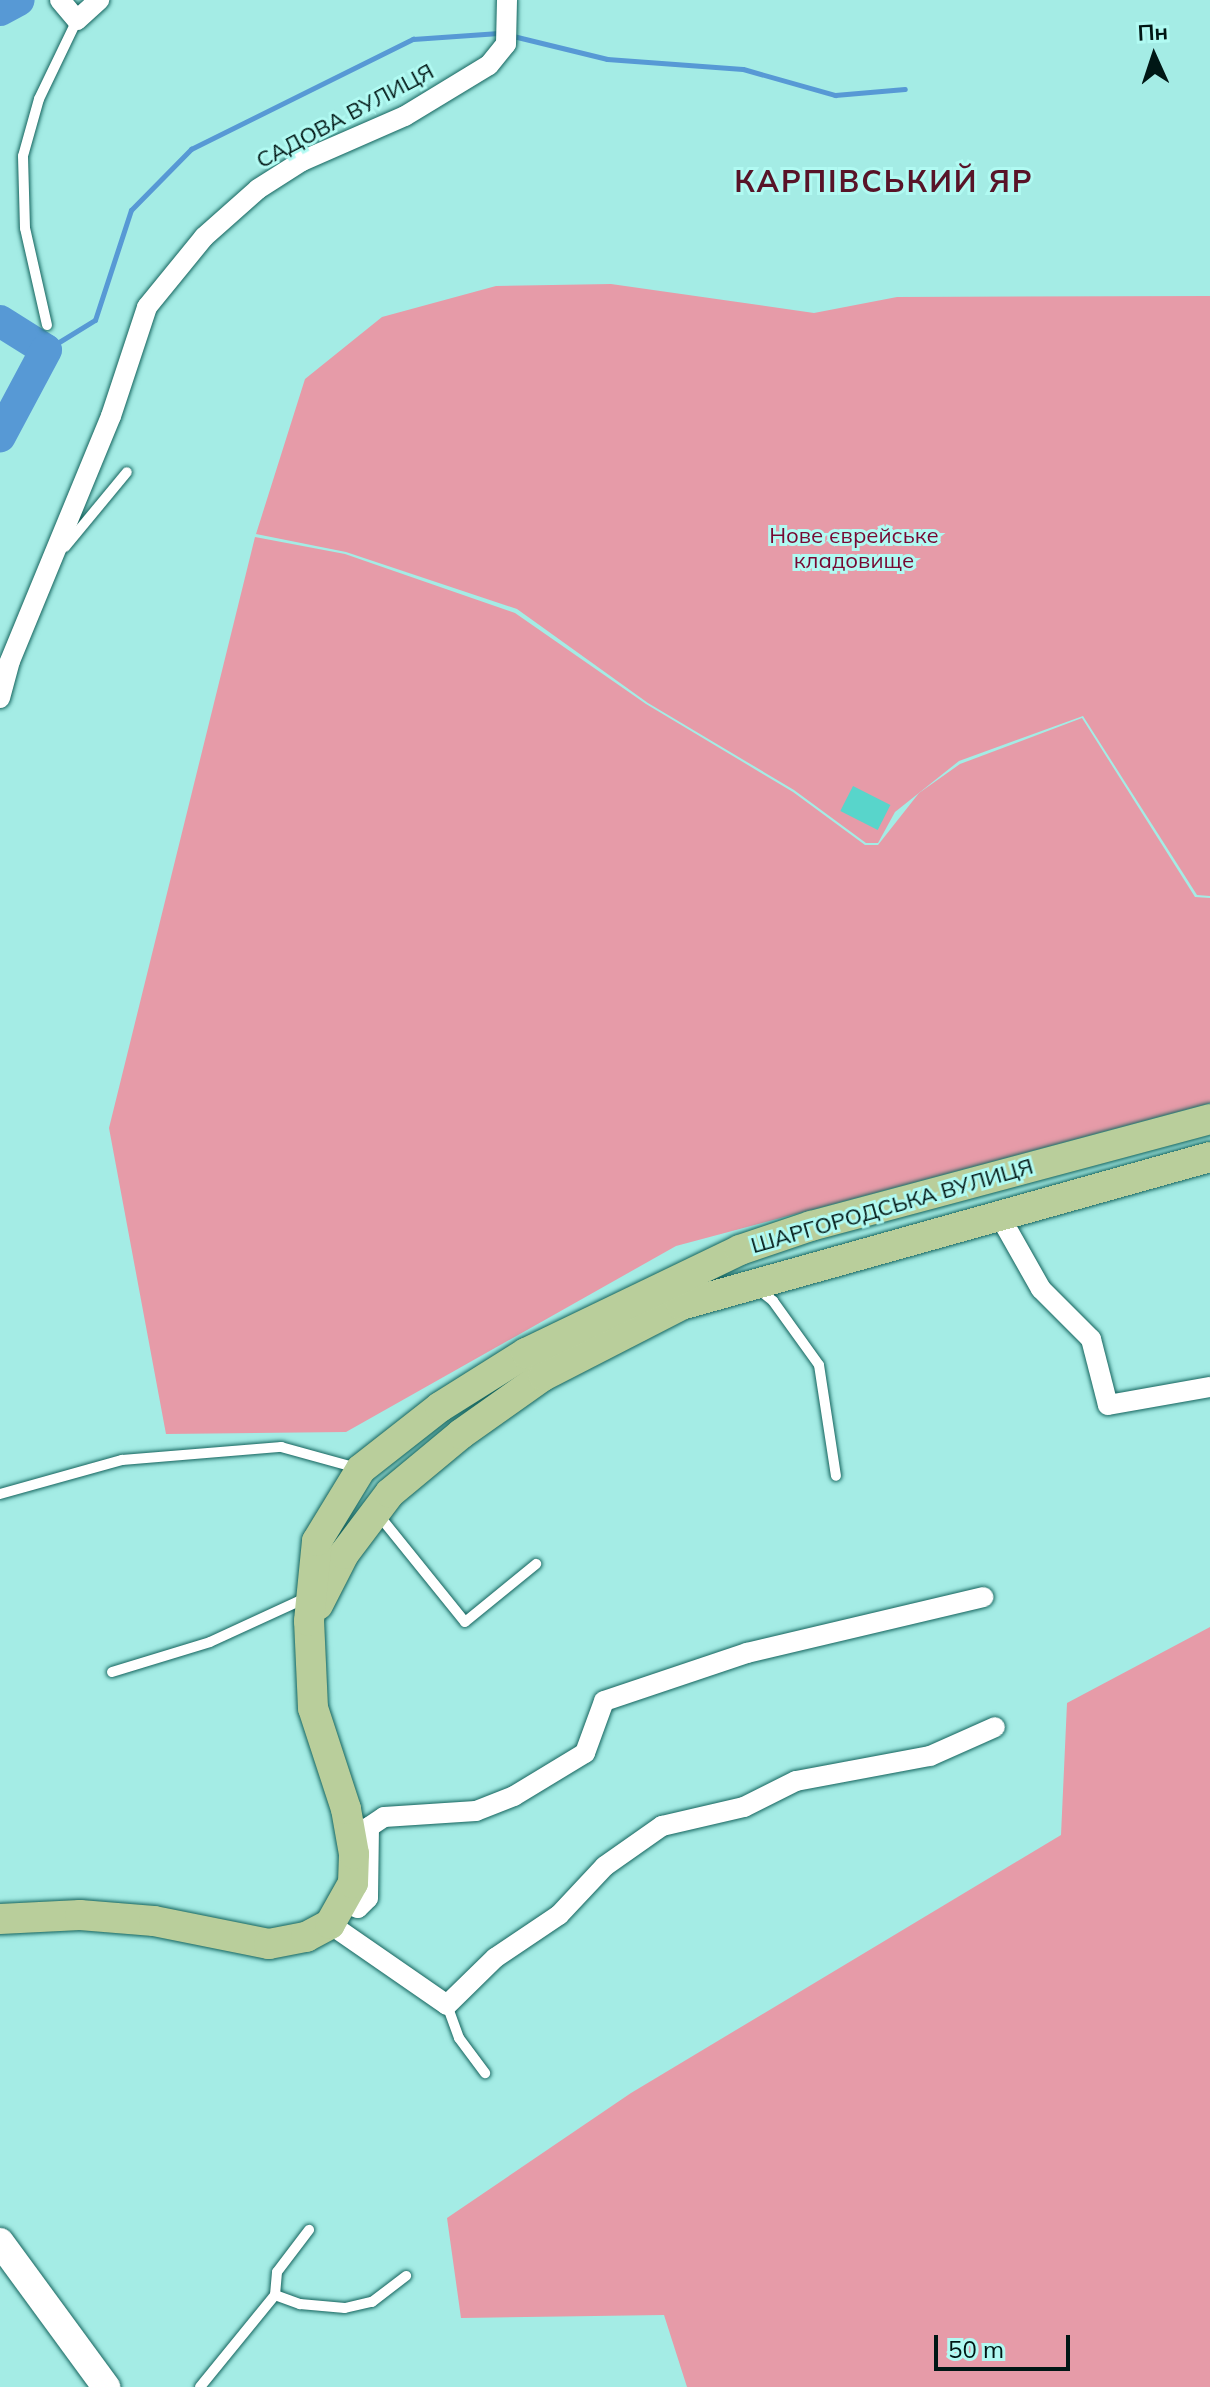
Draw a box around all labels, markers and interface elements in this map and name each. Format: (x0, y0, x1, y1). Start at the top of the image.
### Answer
north arrow (1114, 16, 1194, 96)
text: Пн (1137, 17, 1169, 47)
street label: САДОВА ВУЛИЦЯ (252, 58, 438, 174)
district label: КАРПІВСЬКИЙ ЯР (734, 163, 1034, 199)
park label: Нове єврейське кладовище (769, 522, 939, 574)
street label: ШАРГОРОДСЬКА ВУЛИЦЯ (748, 1153, 1036, 1259)
scale bar (938, 2319, 1074, 2369)
text: 50 m (948, 2334, 1004, 2364)

